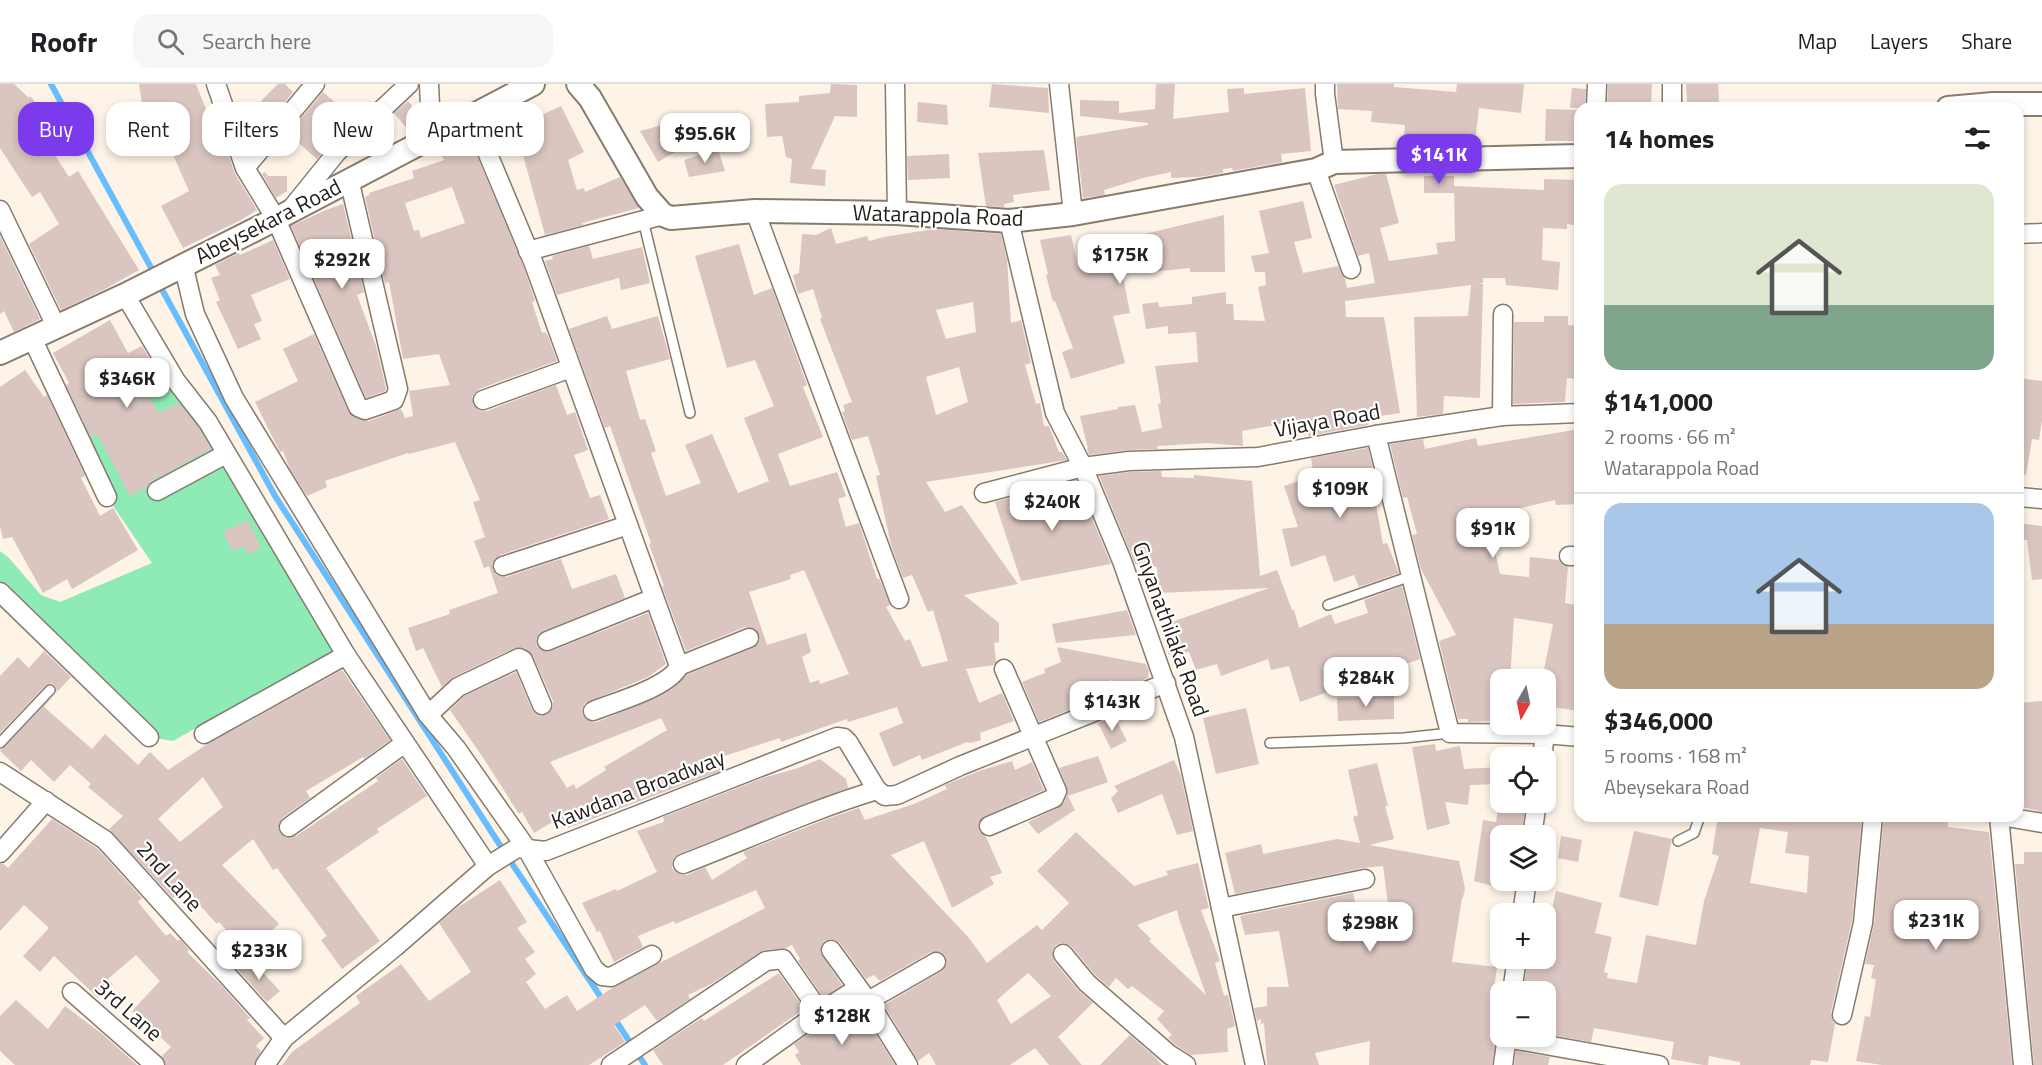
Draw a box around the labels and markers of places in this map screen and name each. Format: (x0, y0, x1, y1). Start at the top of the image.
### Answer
pin: $95.6K (656, 113, 754, 164)
pin: $141K (1397, 134, 1481, 185)
pin: $175K (1078, 234, 1162, 285)
pin: $292K (300, 239, 384, 290)
pin: $346K (85, 358, 169, 409)
pin: $109K (1298, 468, 1382, 519)
pin: $240K (1010, 481, 1094, 532)
pin: $91K (1457, 508, 1529, 559)
pin: $284K (1324, 657, 1408, 708)
pin: $143K (1070, 681, 1154, 732)
pin: $231K (1894, 900, 1978, 951)
pin: $298K (1328, 902, 1412, 953)
pin: $233K (217, 930, 301, 981)
pin: $128K (800, 995, 884, 1046)

